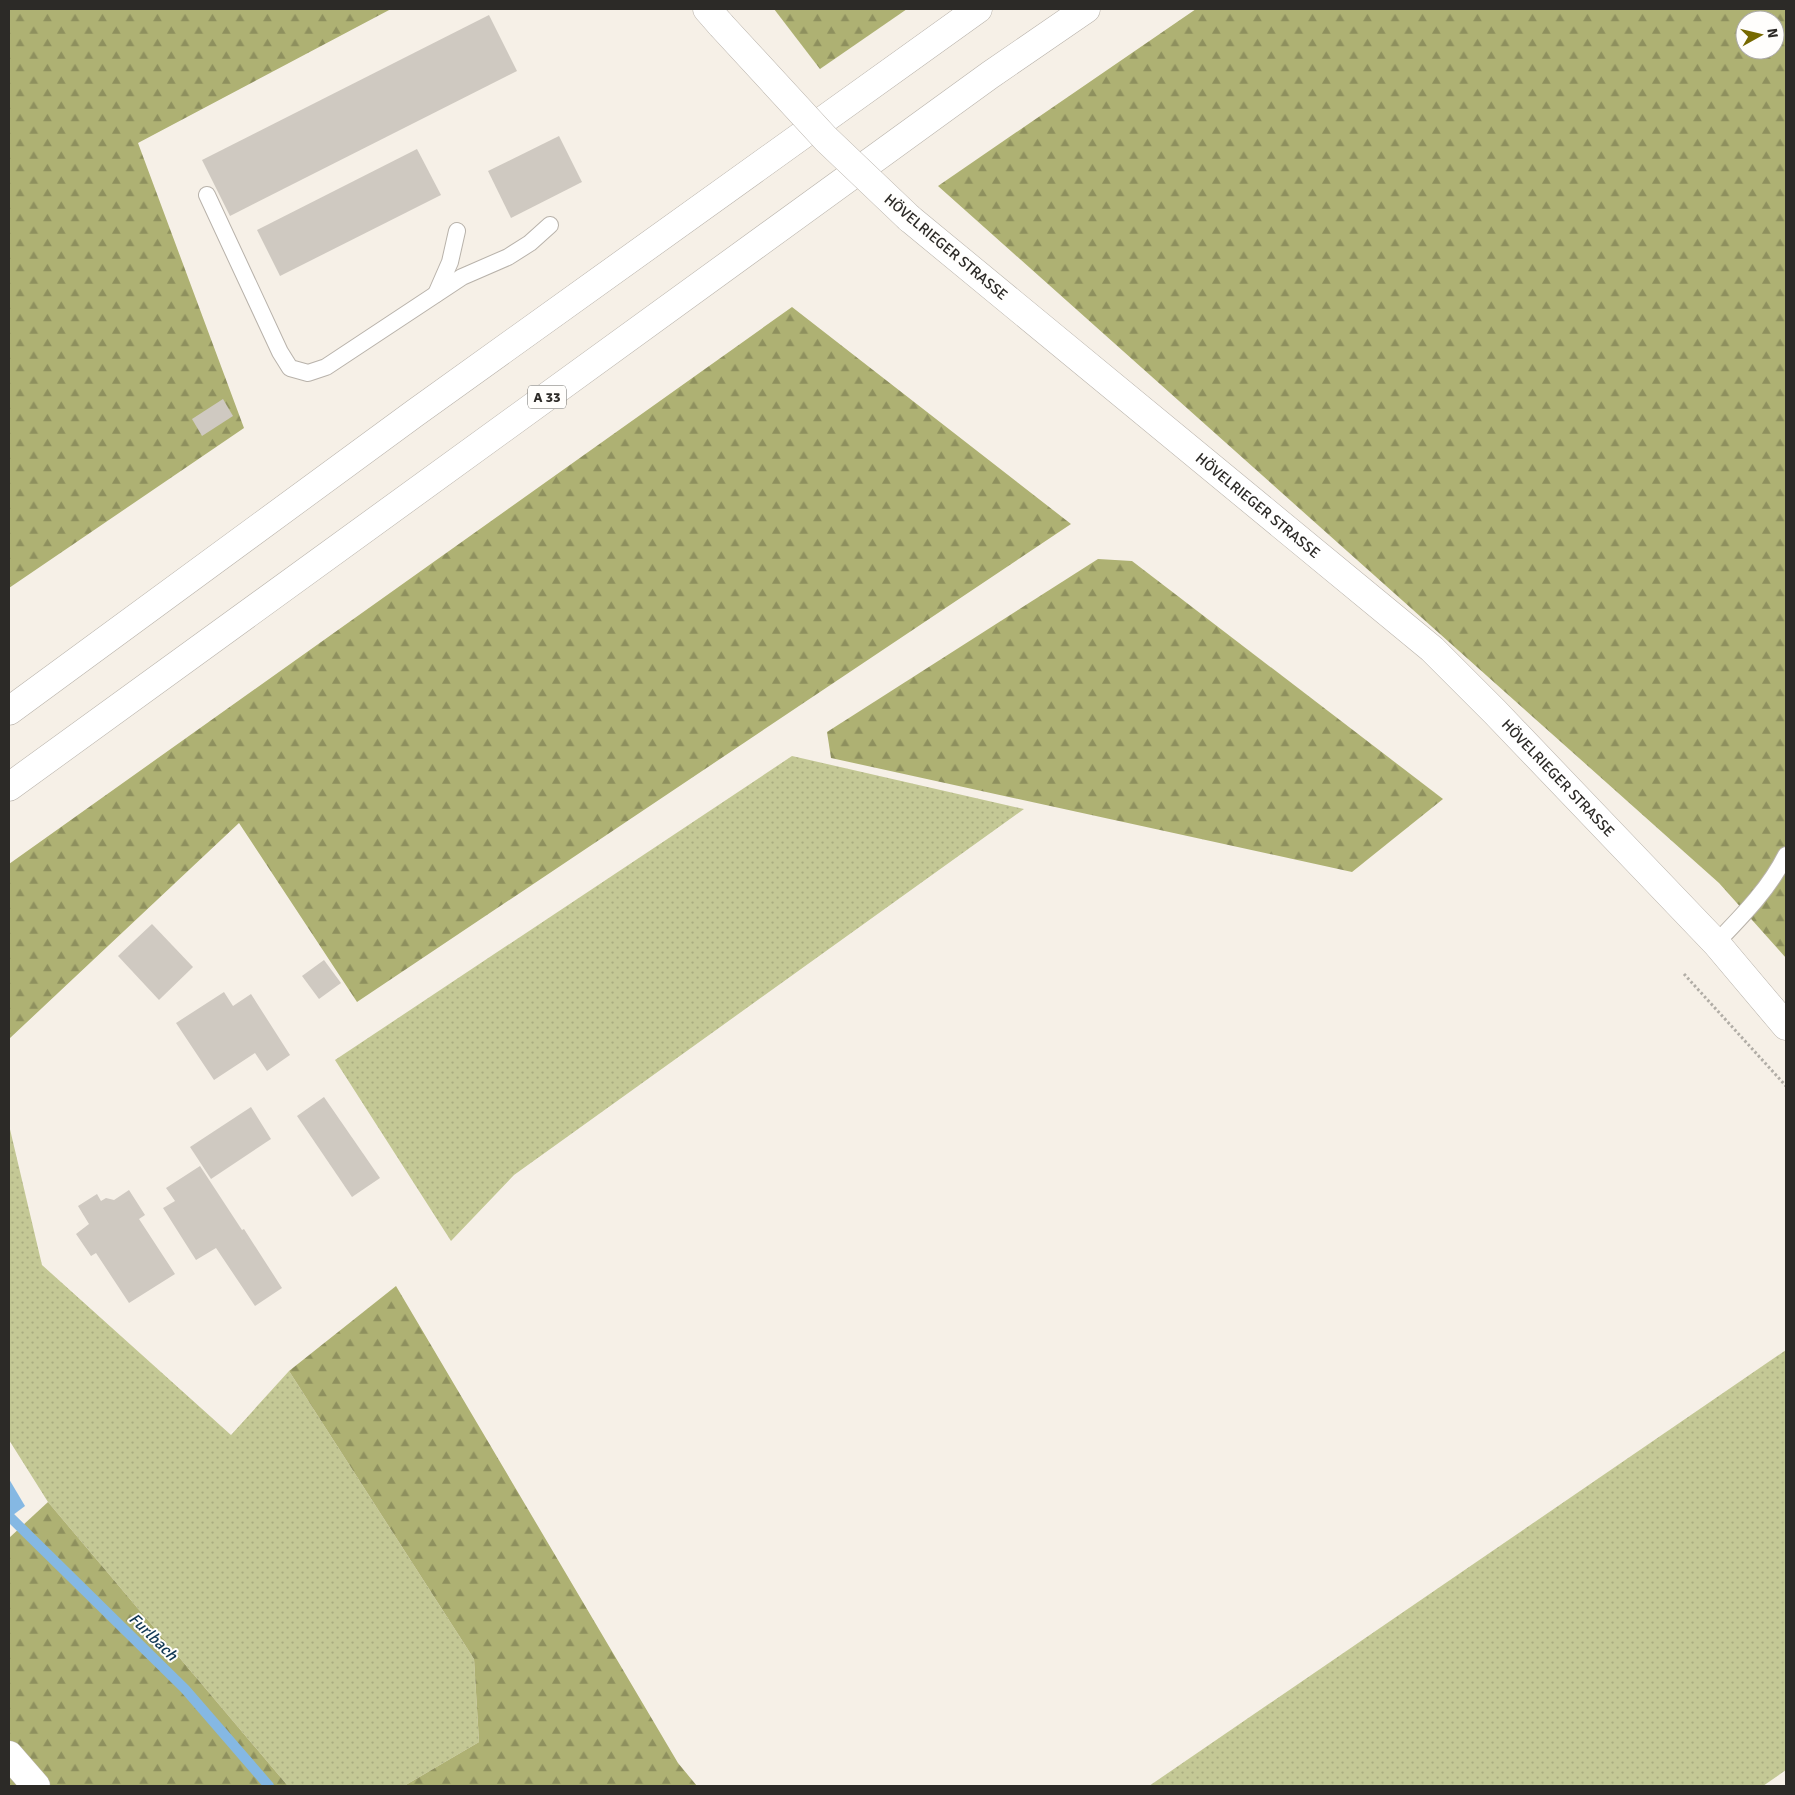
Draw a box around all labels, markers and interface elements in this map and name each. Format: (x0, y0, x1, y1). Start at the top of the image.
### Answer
north arrow (1735, 10, 1785, 60)
text: N (1763, 27, 1781, 39)
street label: HÖVELRIEGER STRASSE (881, 190, 1011, 304)
road number: A 33 (528, 386, 566, 408)
street label: HÖVELRIEGER STRASSE (1192, 449, 1324, 562)
street label: HÖVELRIEGER STRASSE (1498, 715, 1618, 840)
water label: Furlbach (124, 1609, 182, 1666)

